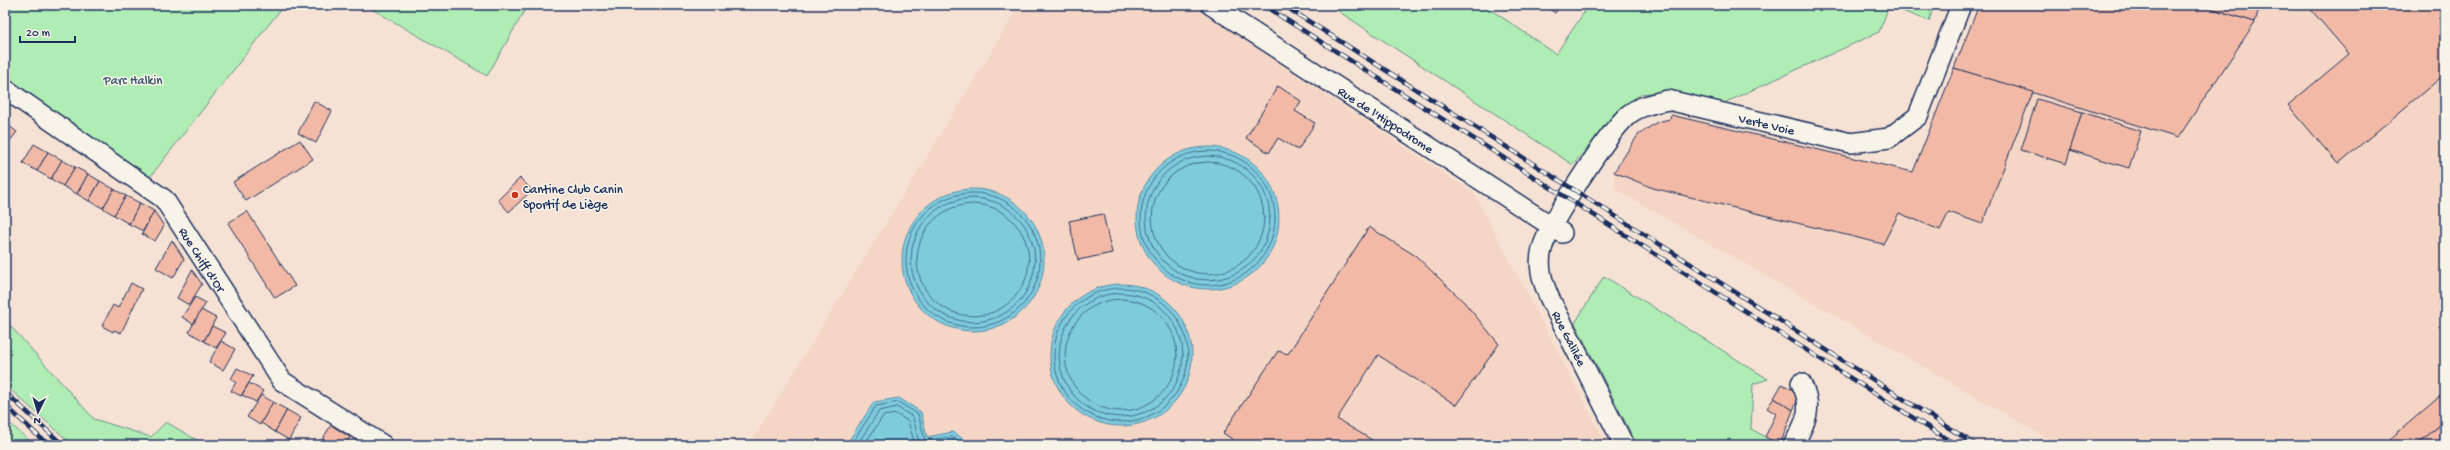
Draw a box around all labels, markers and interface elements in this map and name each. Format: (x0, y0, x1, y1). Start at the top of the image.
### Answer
scale bar (20, 18, 75, 44)
text: 20 m (26, 27, 51, 41)
park label: Parc Halkin (103, 74, 163, 89)
street label: Rue de l'Hippodrome (1334, 84, 1436, 158)
street label: Verte Voie (1736, 112, 1796, 140)
place label: Cantine Club Canin Sportif de Liège (523, 183, 624, 213)
marker: Cantine Club Canin Sportif de Liège (510, 190, 520, 200)
street label: Rue Chiff d'Or (174, 225, 228, 297)
street label: Rue Galilée (1547, 309, 1588, 370)
north arrow (18, 392, 58, 432)
text: N (33, 414, 41, 426)

